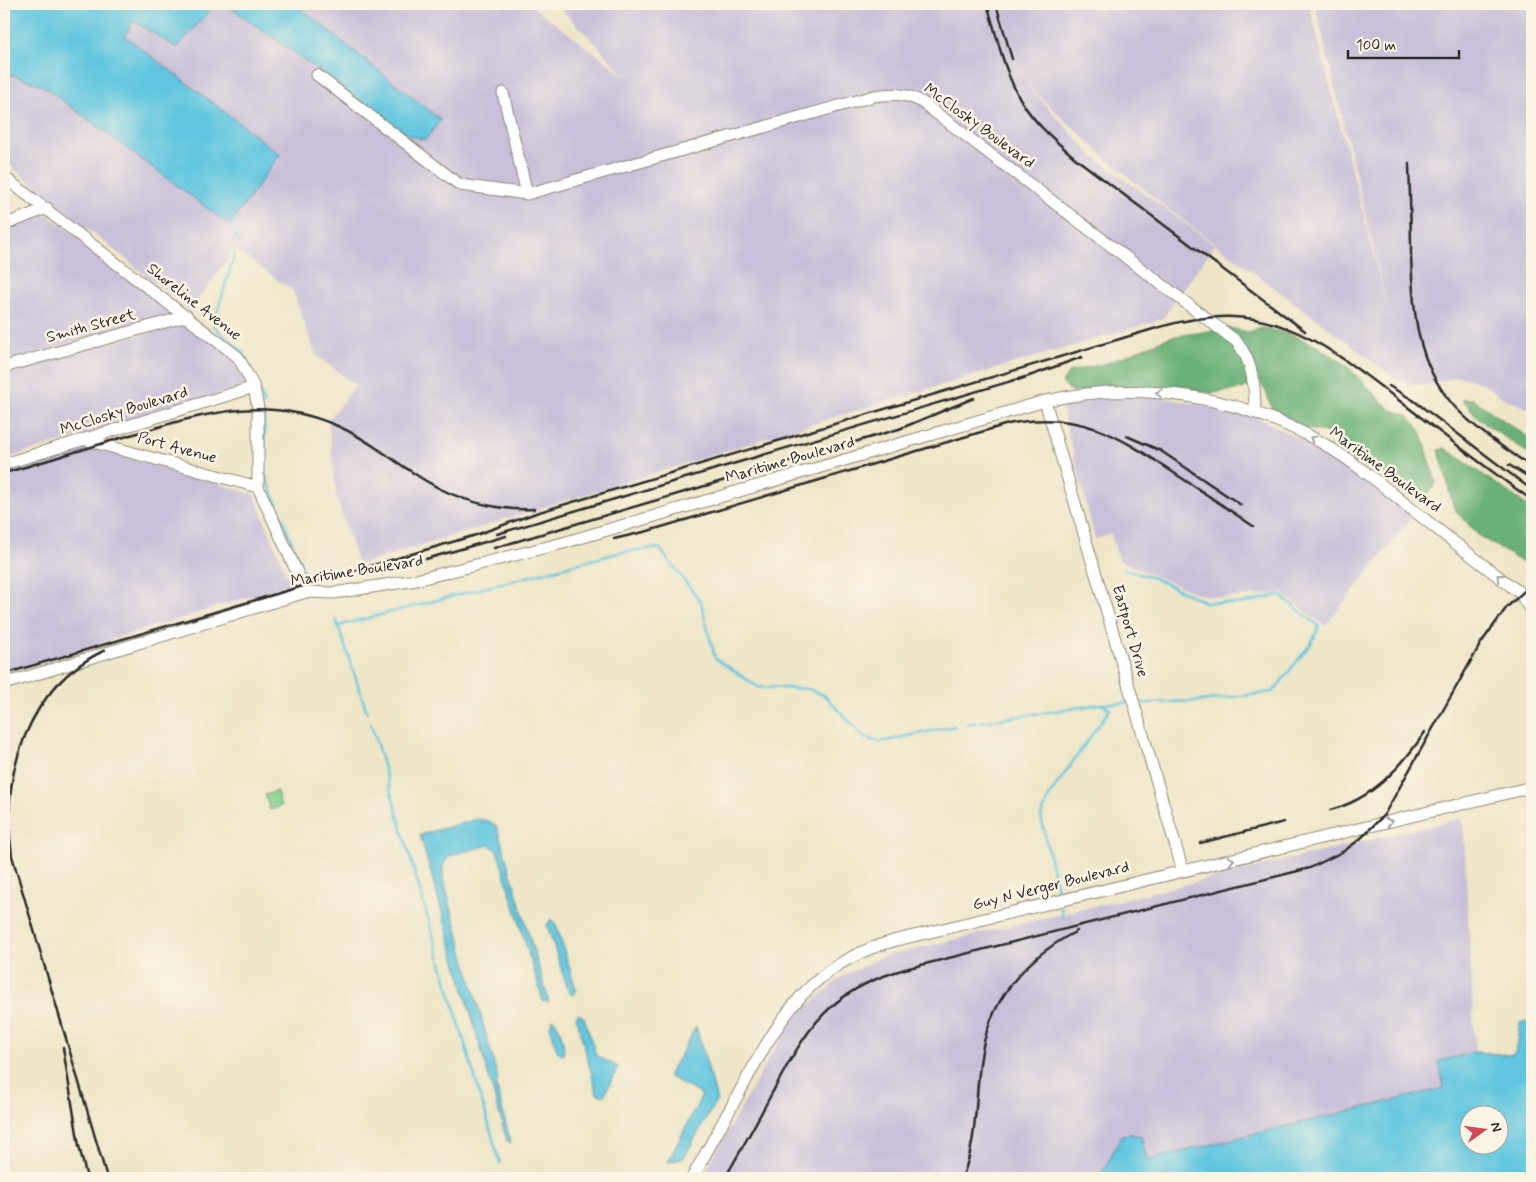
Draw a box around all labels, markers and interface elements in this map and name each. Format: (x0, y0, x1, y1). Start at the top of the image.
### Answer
scale bar (1348, 28, 1460, 60)
text: 100 m (1356, 36, 1396, 56)
street label: McClosky Boulevard (919, 79, 1039, 173)
street label: Shoreline Avenue (142, 258, 246, 346)
street label: Smith Street (44, 304, 138, 348)
street label: McClosky Boulevard (58, 382, 190, 440)
one-way arrow (1154, 388, 1162, 399)
street label: Maritime Boulevard (1325, 422, 1445, 518)
street label: Port Avenue (135, 427, 219, 469)
street label: Maritime Boulevard (723, 431, 857, 489)
one-way arrow (1310, 435, 1319, 445)
street label: Maritime Boulevard (289, 550, 425, 592)
one-way arrow (1497, 575, 1506, 583)
street label: Eastport Drive (1107, 582, 1153, 680)
one-way arrow (1385, 817, 1394, 828)
one-way arrow (1226, 855, 1235, 866)
street label: Guy N Verger Boulevard (970, 856, 1132, 917)
north arrow (1458, 1104, 1508, 1154)
text: N (1486, 1120, 1506, 1134)

